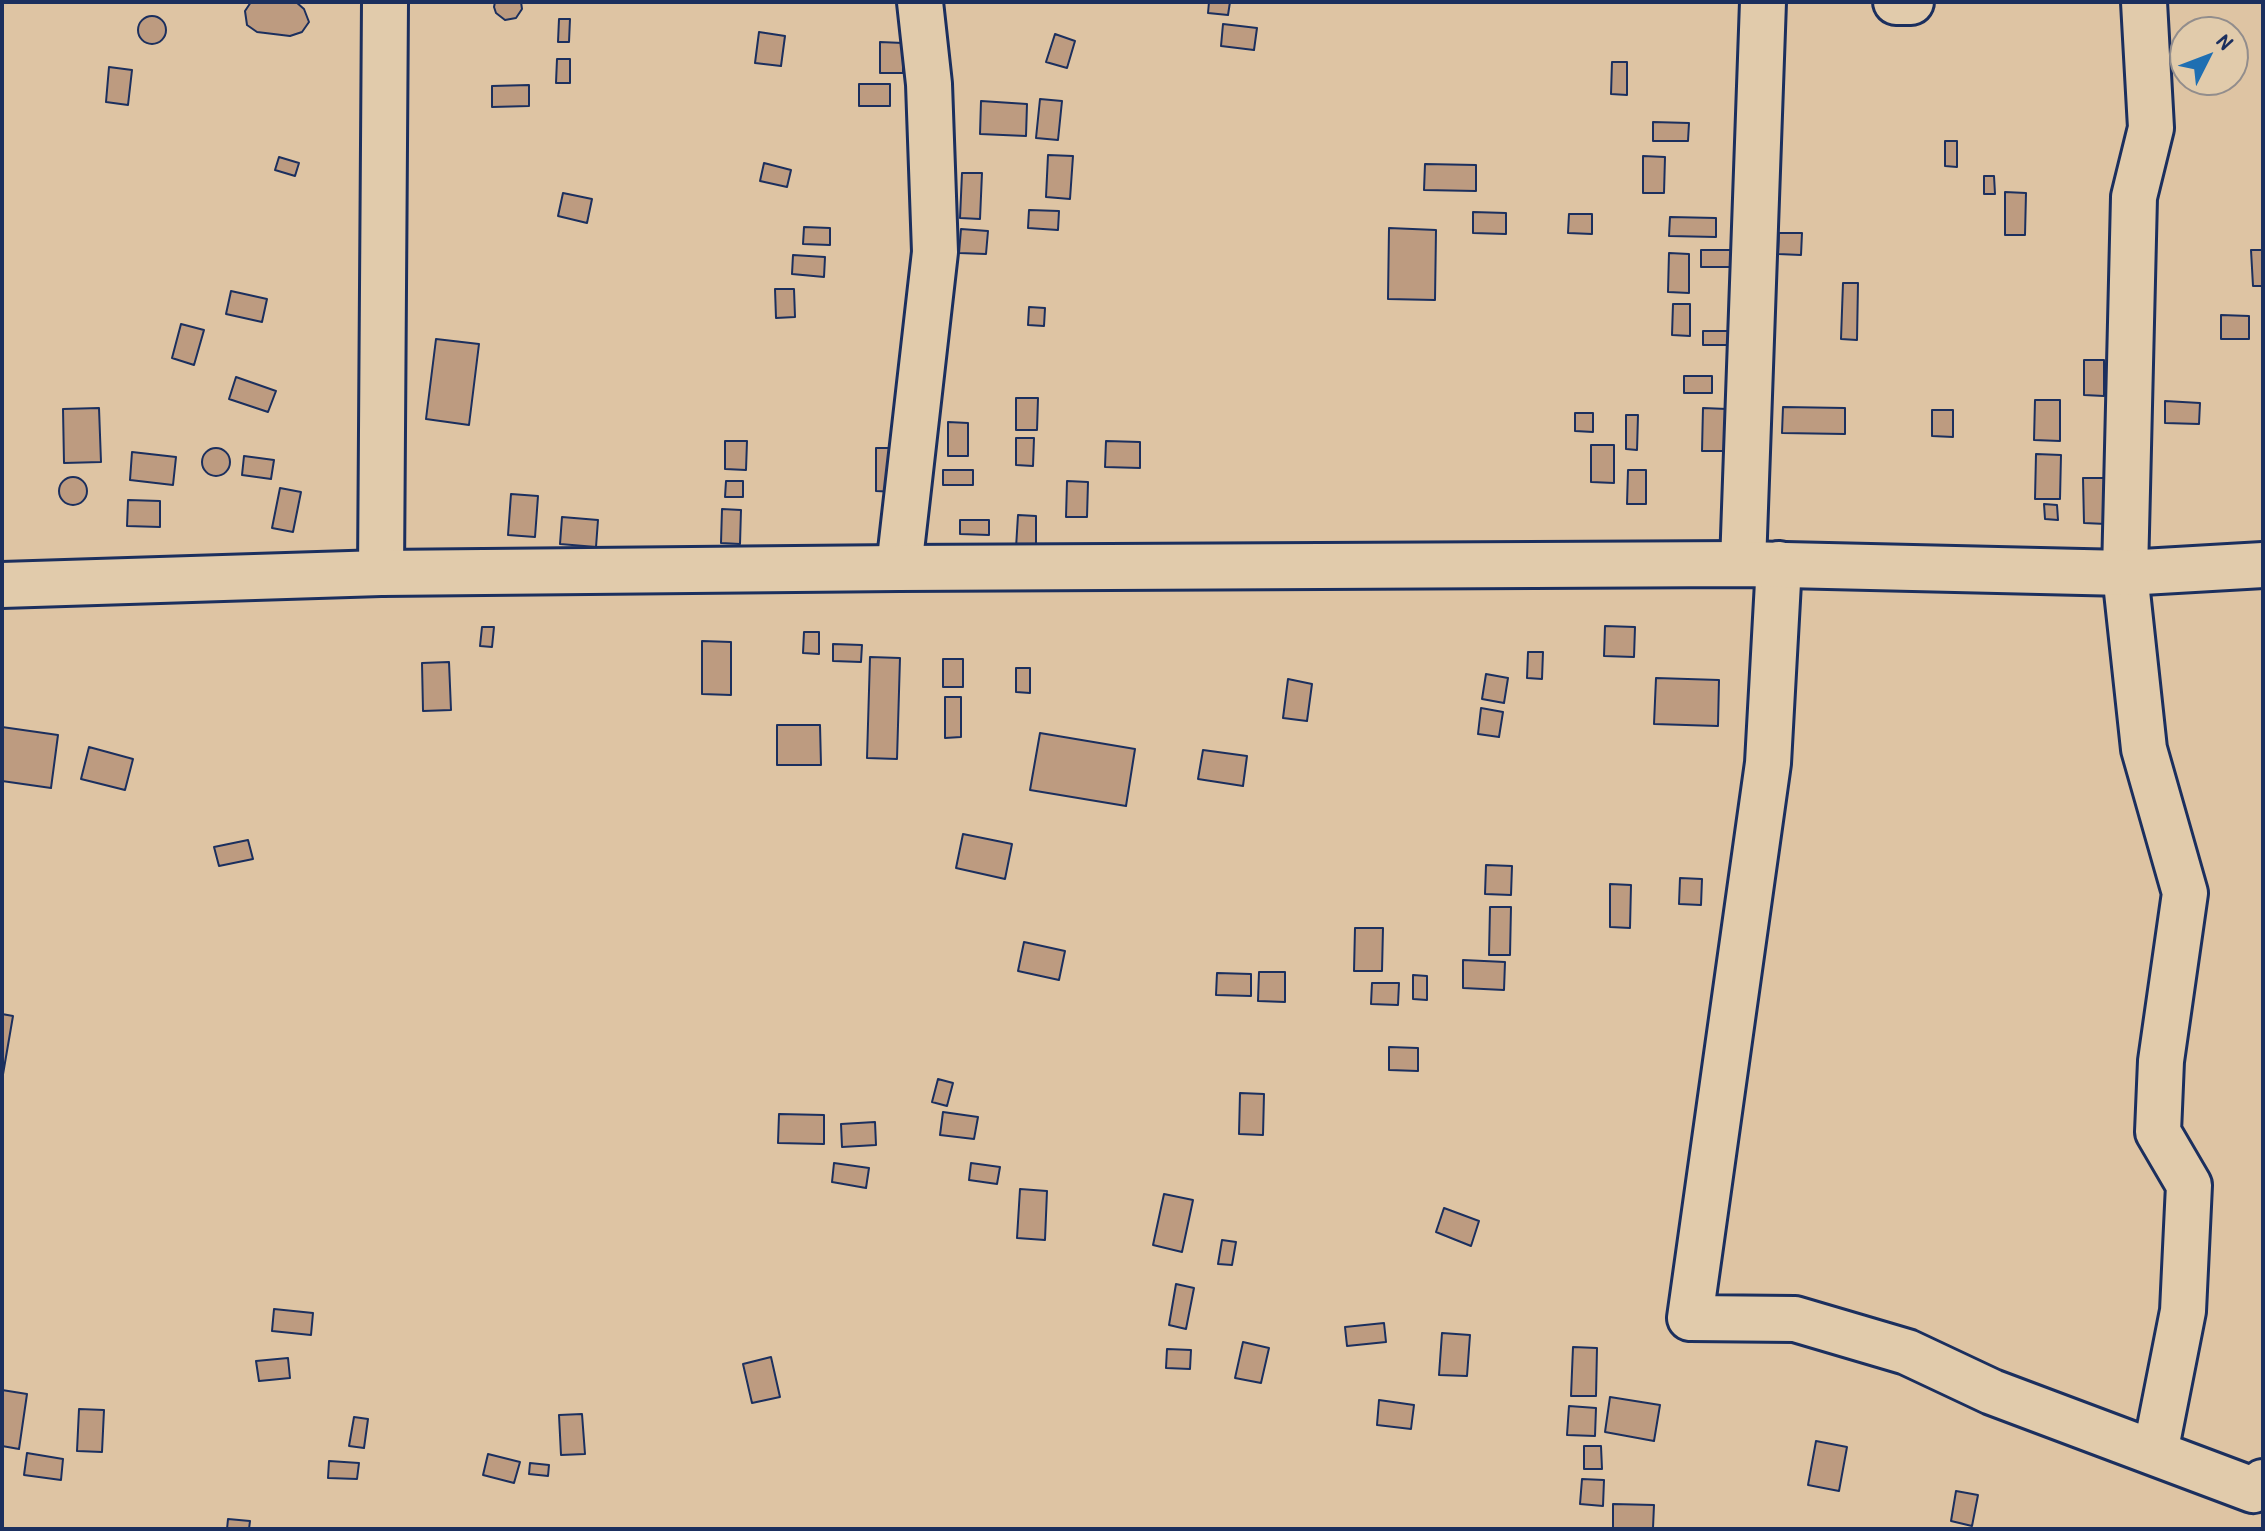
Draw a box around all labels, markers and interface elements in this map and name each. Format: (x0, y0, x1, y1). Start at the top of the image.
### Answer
north arrow (2169, 16, 2249, 96)
text: N (2210, 27, 2240, 56)

